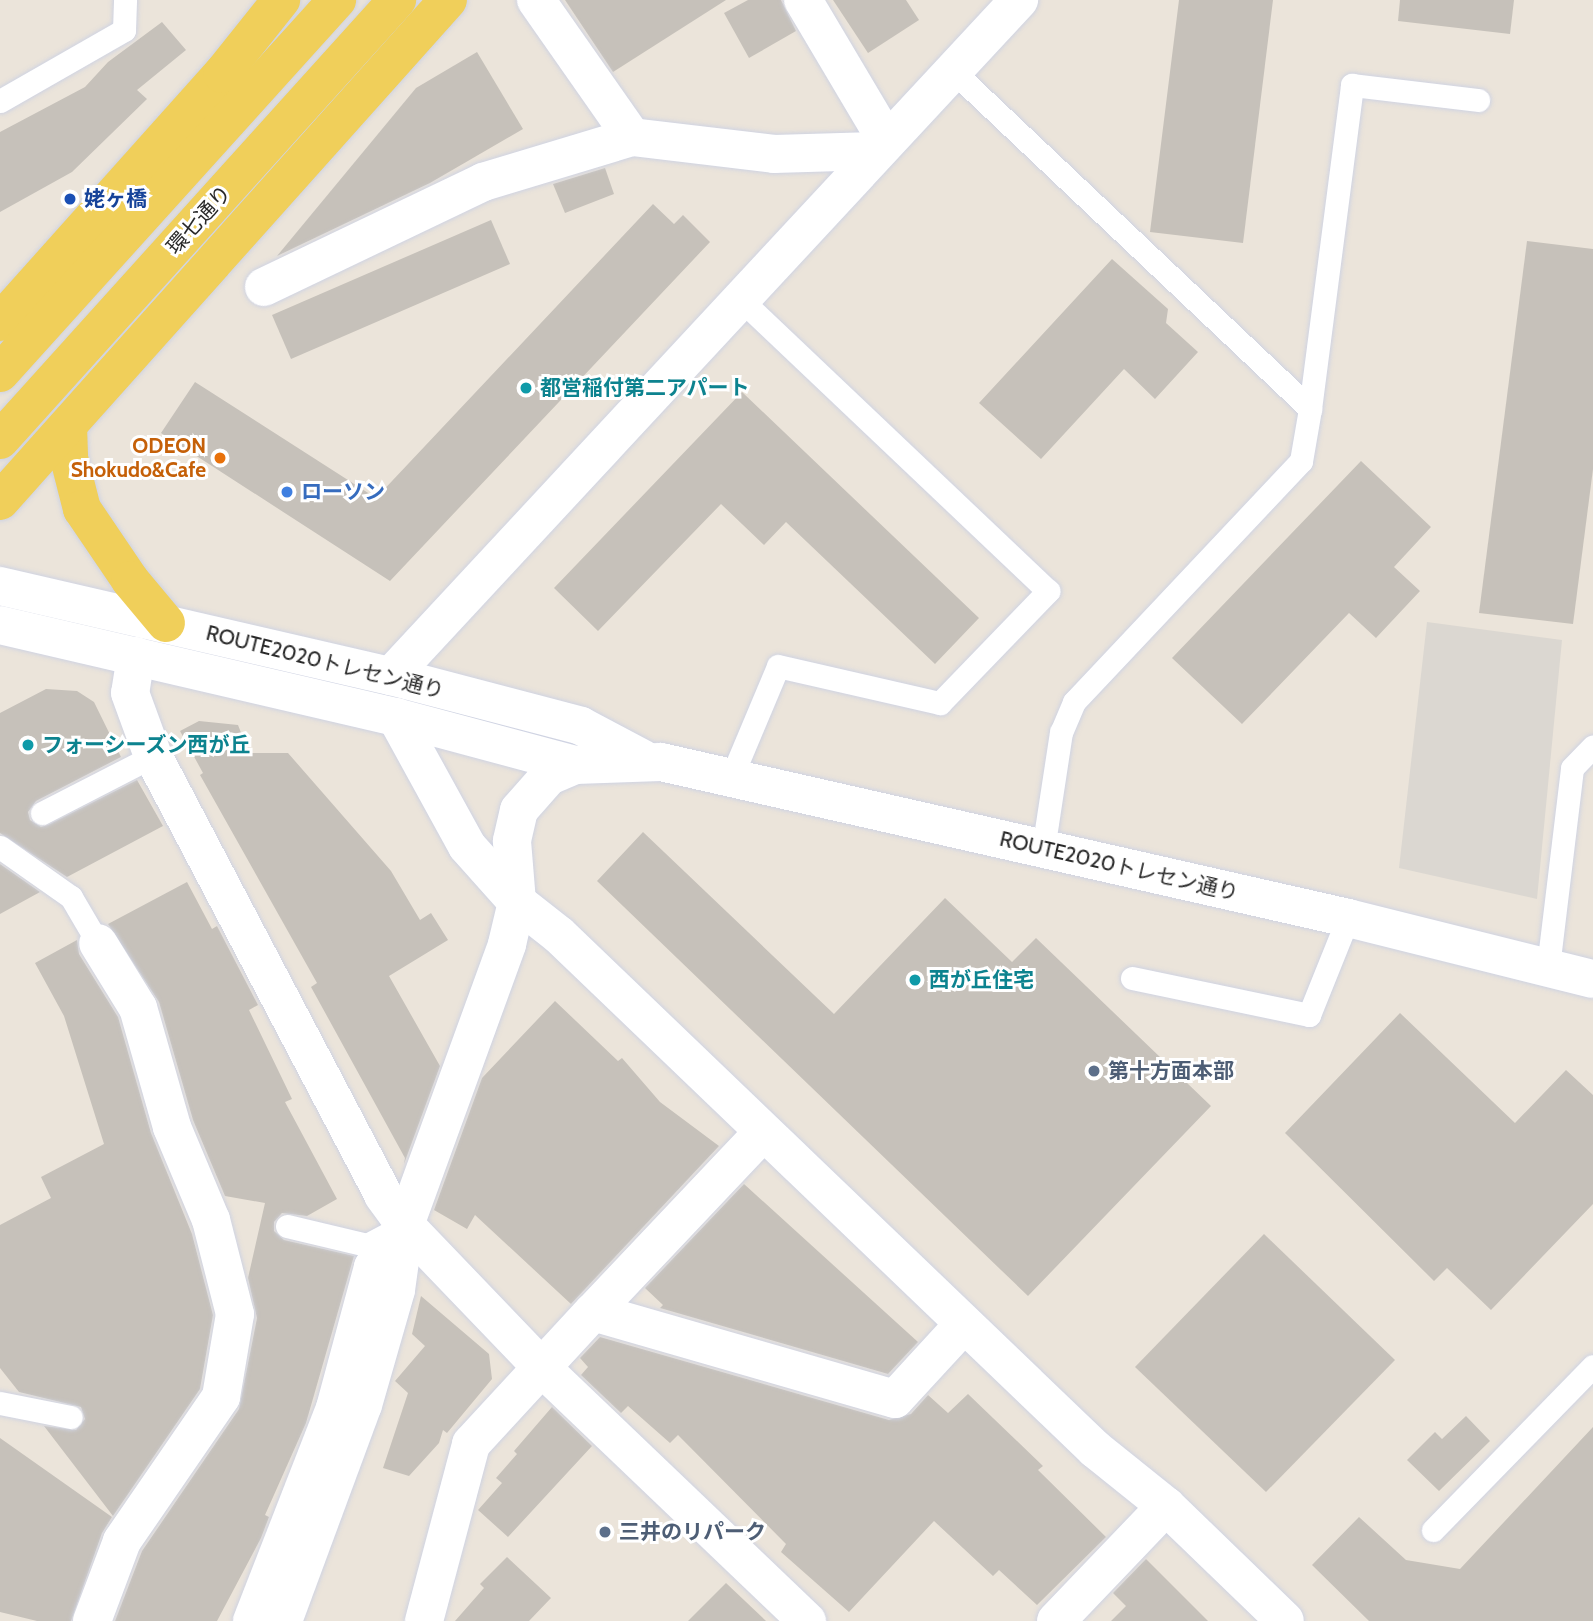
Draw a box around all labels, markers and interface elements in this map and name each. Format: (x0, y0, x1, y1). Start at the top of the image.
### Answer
street label: 環七通り (162, 180, 236, 260)
place label: 姥ヶ橋 (84, 186, 147, 212)
marker: 姥ヶ橋 (62, 191, 78, 207)
place label: 都営稲付第二アパート (540, 375, 750, 401)
marker: 都営稲付第二アパート (518, 380, 534, 396)
place label: ODEON Shokudo&Cafe (71, 433, 206, 483)
marker: ODEON Shokudo&Cafe (212, 450, 228, 466)
place label: ローソン (301, 479, 385, 505)
marker: ローソン (279, 484, 295, 500)
street label: ROUTE2020トレセン通り (203, 620, 447, 704)
place label: フォーシーズン西が丘 (42, 732, 252, 758)
marker: フォーシーズン西が丘 (20, 737, 36, 753)
street label: ROUTE2020トレセン通り (997, 826, 1241, 906)
place label: 西が丘住宅 (929, 967, 1034, 993)
marker: 西が丘住宅 (907, 972, 923, 988)
place label: 第十方面本部 (1108, 1058, 1234, 1084)
marker: 第十方面本部 (1086, 1063, 1102, 1079)
place label: 三井のリパーク (619, 1519, 766, 1545)
marker: 三井のリパーク (597, 1524, 613, 1540)

